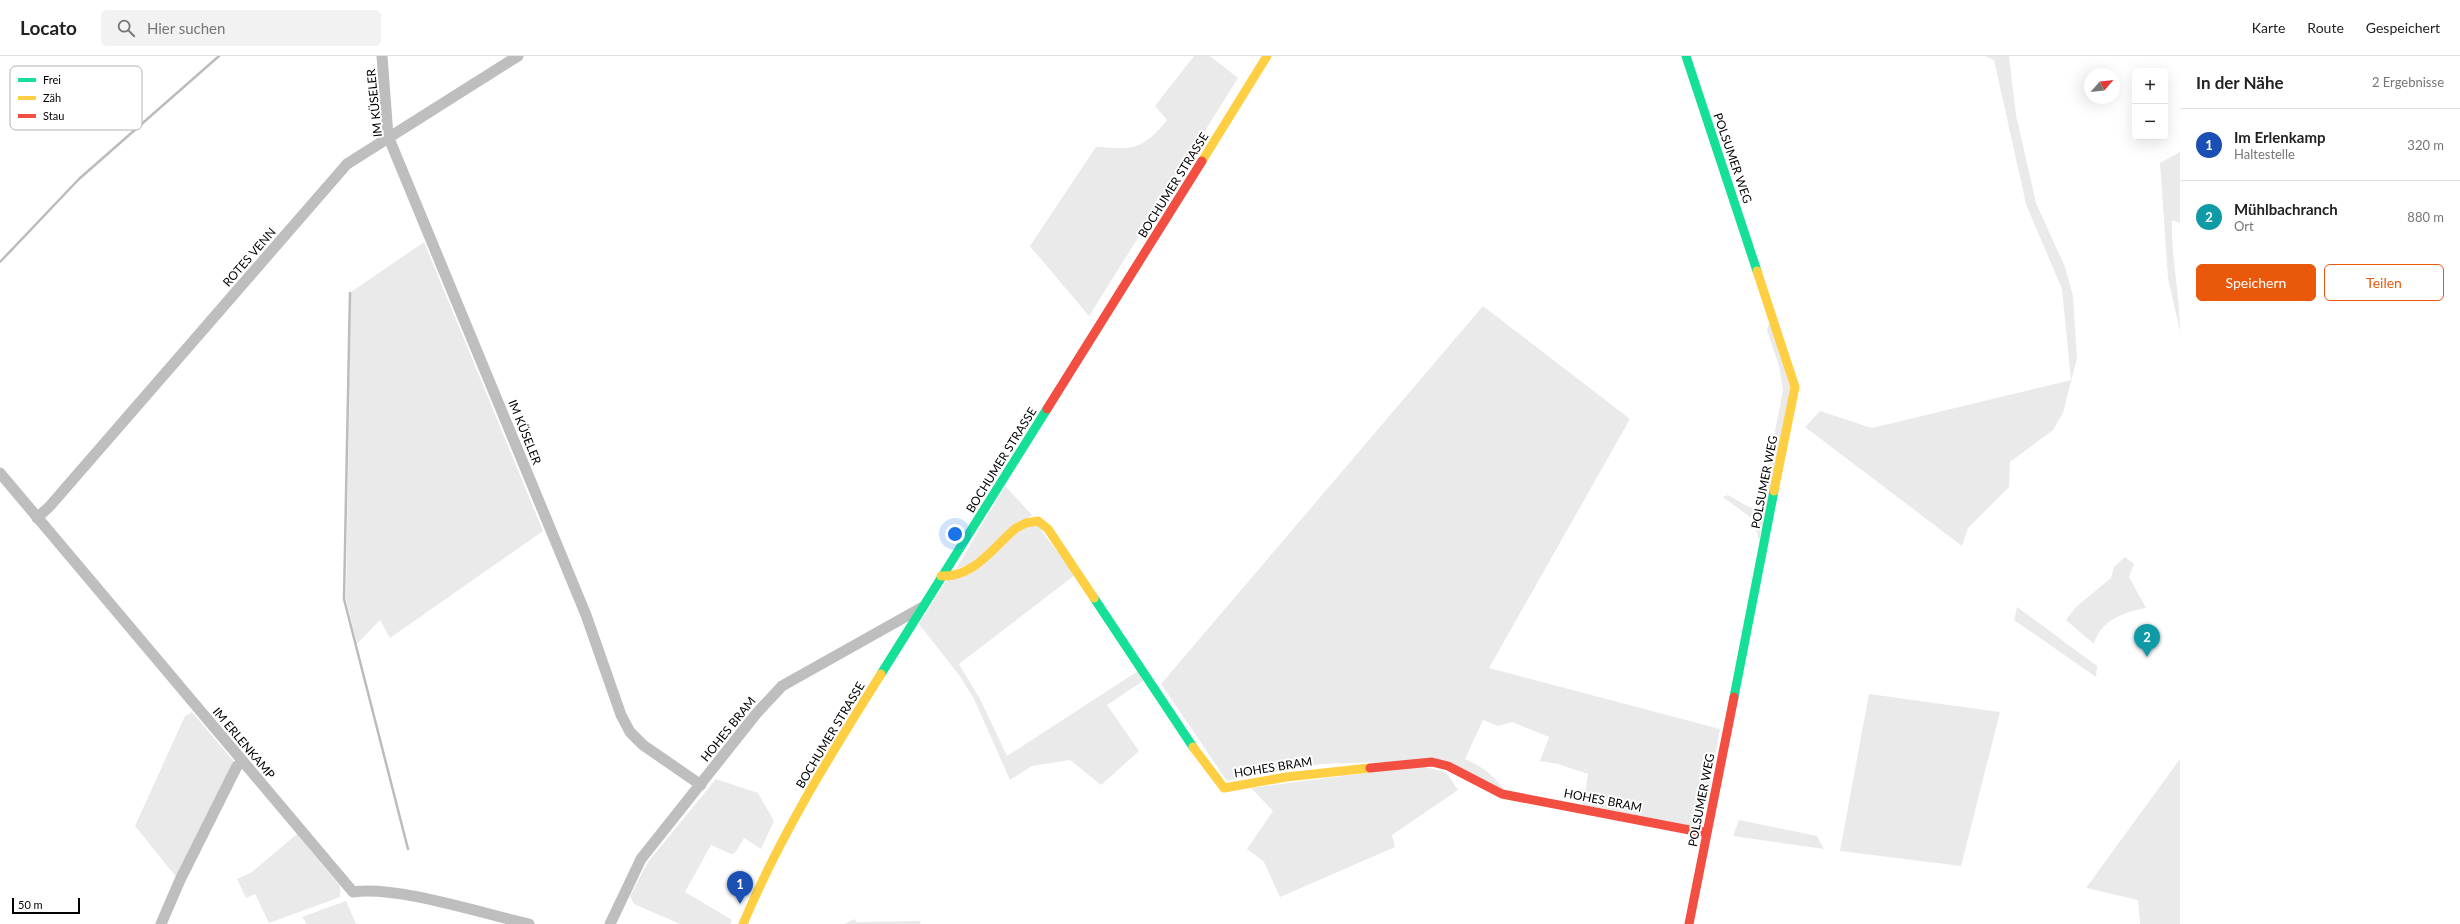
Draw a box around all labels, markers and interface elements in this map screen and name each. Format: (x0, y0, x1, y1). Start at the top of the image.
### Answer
search box (101, 10, 381, 46)
text: Locato (20, 16, 77, 39)
icon: search (115, 17, 137, 39)
text: Hier suchen (147, 19, 225, 37)
text: Karte (2252, 19, 2285, 36)
text: Route (2307, 19, 2344, 36)
text: Gespeichert (2366, 19, 2440, 36)
legend (10, 66, 142, 130)
street label: IM KÜSELER (363, 68, 385, 138)
north arrow (2084, 68, 2120, 104)
map controls (2132, 68, 2168, 140)
button: + (2132, 68, 2168, 104)
text: In der Nähe (2196, 72, 2284, 93)
text: Frei (43, 73, 61, 86)
text: 2 Ergebnisse (2372, 74, 2444, 90)
text: Zäh (43, 91, 61, 104)
button: − (2132, 104, 2168, 140)
text: Stau (43, 109, 64, 122)
street label: POLSUMER WEG (1710, 111, 1756, 205)
text: Im Erlenkamp (2234, 128, 2326, 146)
street label: BOCHUMER STRASSE (1135, 130, 1212, 240)
text: 1 (2205, 137, 2213, 153)
text: 320 m (2407, 137, 2444, 153)
text: Haltestelle (2234, 146, 2295, 162)
text: Mühlbachranch (2234, 200, 2338, 218)
text: 2 (2205, 209, 2213, 225)
text: 880 m (2407, 209, 2444, 225)
text: Ort (2234, 218, 2254, 234)
street label: ROTES VENN (219, 224, 279, 290)
button: Speichern (2196, 264, 2316, 301)
button: Teilen (2324, 264, 2444, 301)
street label: IM KÜSELER (505, 397, 545, 467)
street label: BOCHUMER STRASSE (963, 405, 1040, 515)
street label: POLSUMER WEG (1748, 434, 1780, 530)
your location (945, 524, 965, 544)
pin: 2 (2134, 624, 2160, 657)
street label: BOCHUMER STRASSE (792, 679, 868, 791)
street label: HOHES BRAM (697, 694, 759, 764)
street label: IM ERLENKAMP (210, 704, 278, 782)
street label: POLSUMER WEG (1685, 752, 1717, 848)
street label: HOHES BRAM (1233, 753, 1313, 781)
street label: HOHES BRAM (1563, 785, 1643, 815)
pin: 1 (727, 871, 753, 904)
scale bar (12, 896, 80, 915)
text: 50 m (18, 898, 43, 911)

